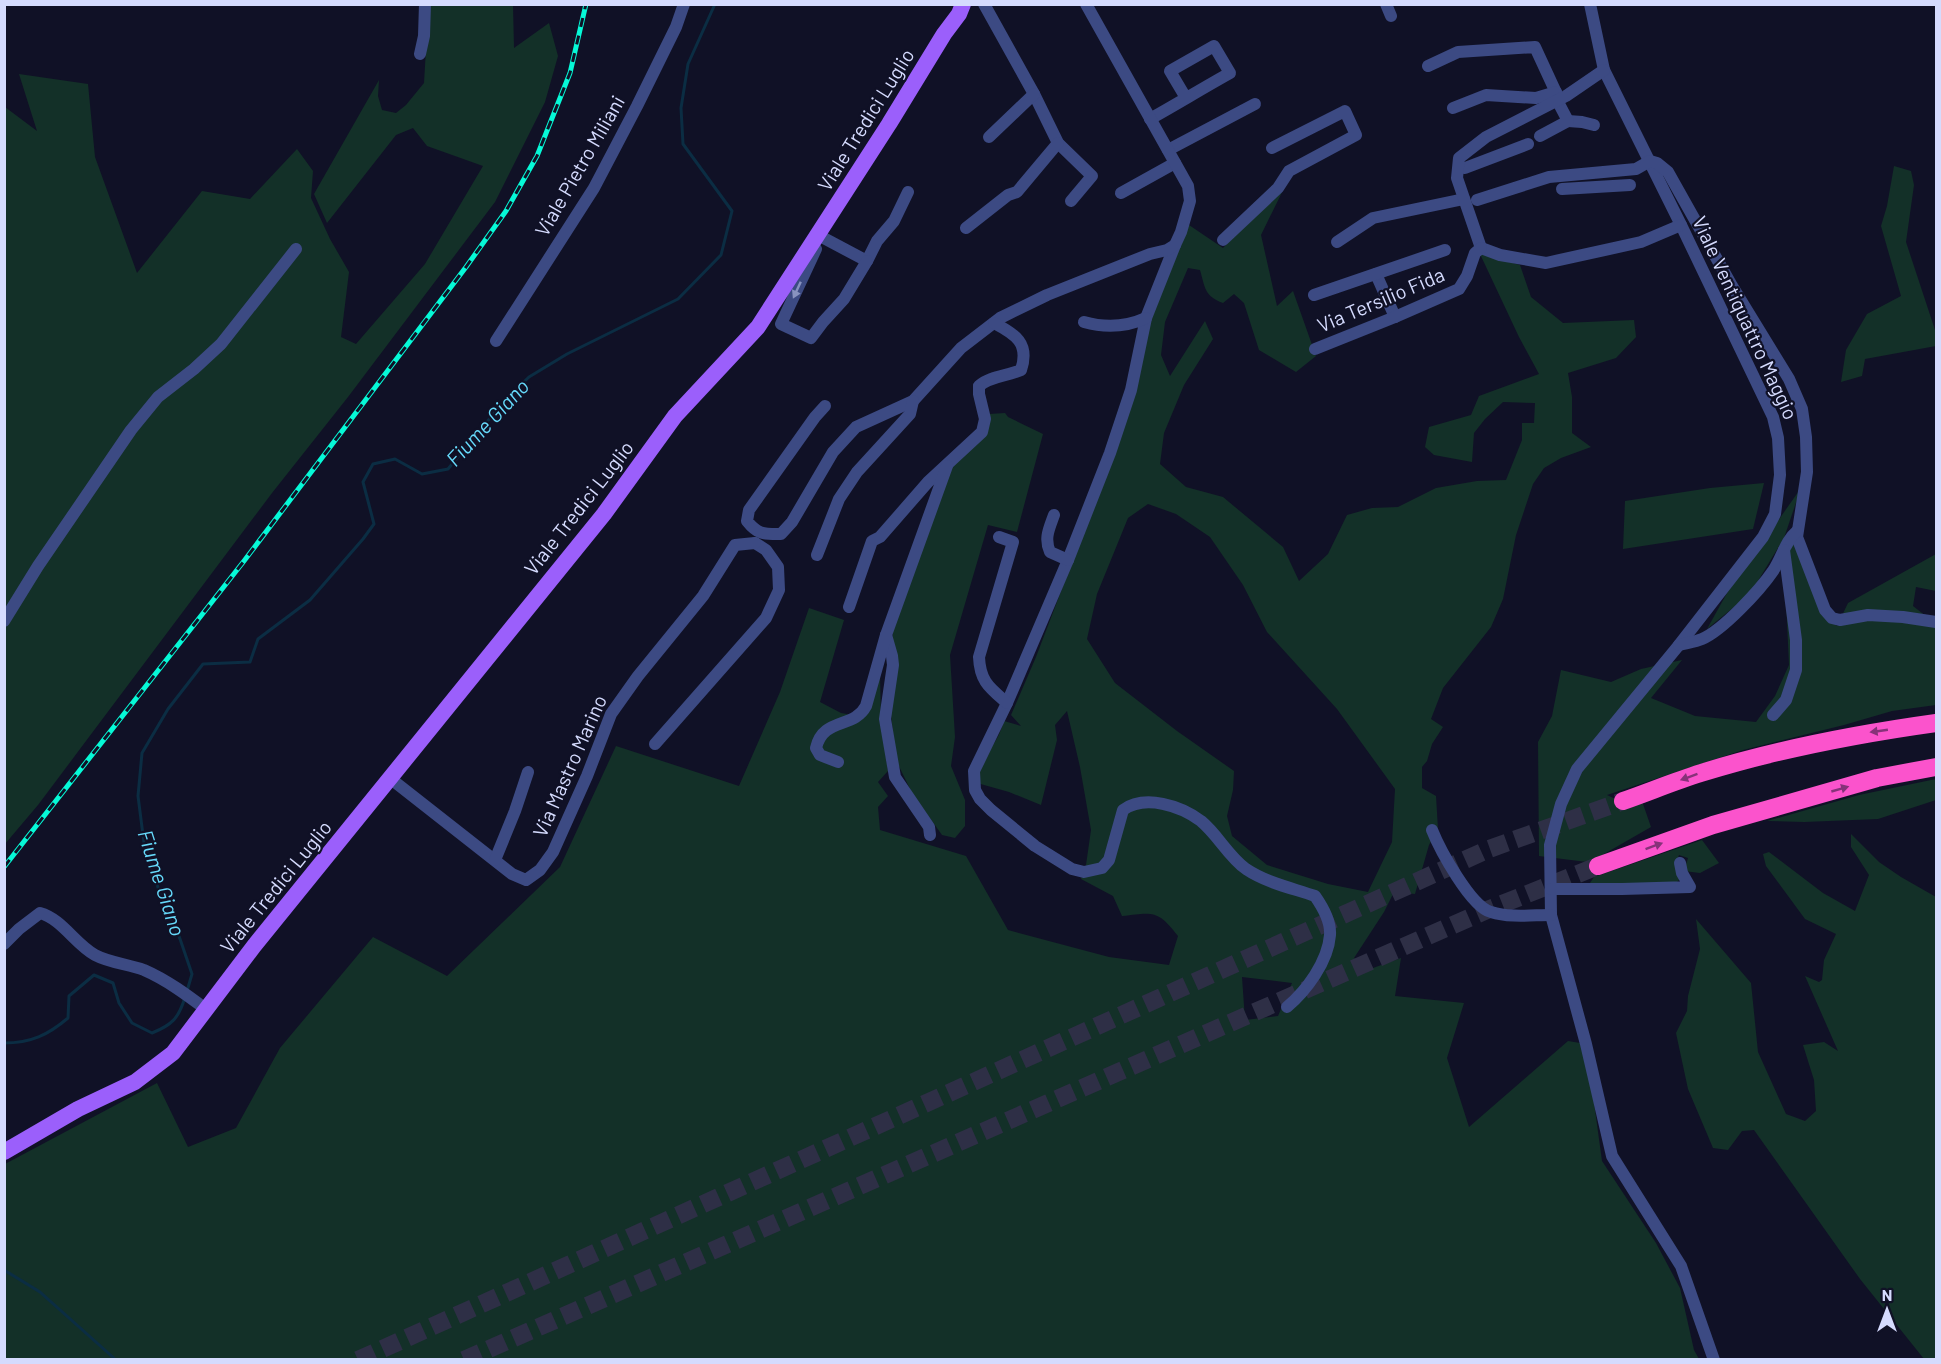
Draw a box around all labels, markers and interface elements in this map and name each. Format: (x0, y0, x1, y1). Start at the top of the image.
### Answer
street label: Viale Tredici Luglio (812, 44, 919, 195)
street label: Viale Pietro Miliani (529, 91, 629, 240)
street label: Viale Ventiquattro Maggio (1688, 212, 1804, 423)
street label: Via Tersilio Fida (1313, 261, 1448, 337)
one-way arrow (792, 281, 801, 298)
water label: Fiume Giano (440, 373, 534, 471)
street label: Viale Tredici Luglio (518, 436, 638, 579)
street label: Via Mastro Marino (527, 691, 611, 840)
one-way arrow (1869, 727, 1888, 736)
one-way arrow (1680, 773, 1698, 783)
one-way arrow (1831, 784, 1849, 793)
street label: Viale Tredici Luglio (214, 815, 336, 957)
water label: Fiume Giano (134, 826, 191, 939)
one-way arrow (1645, 840, 1663, 850)
north arrow (1857, 1280, 1917, 1340)
text: N (1882, 1285, 1892, 1304)

